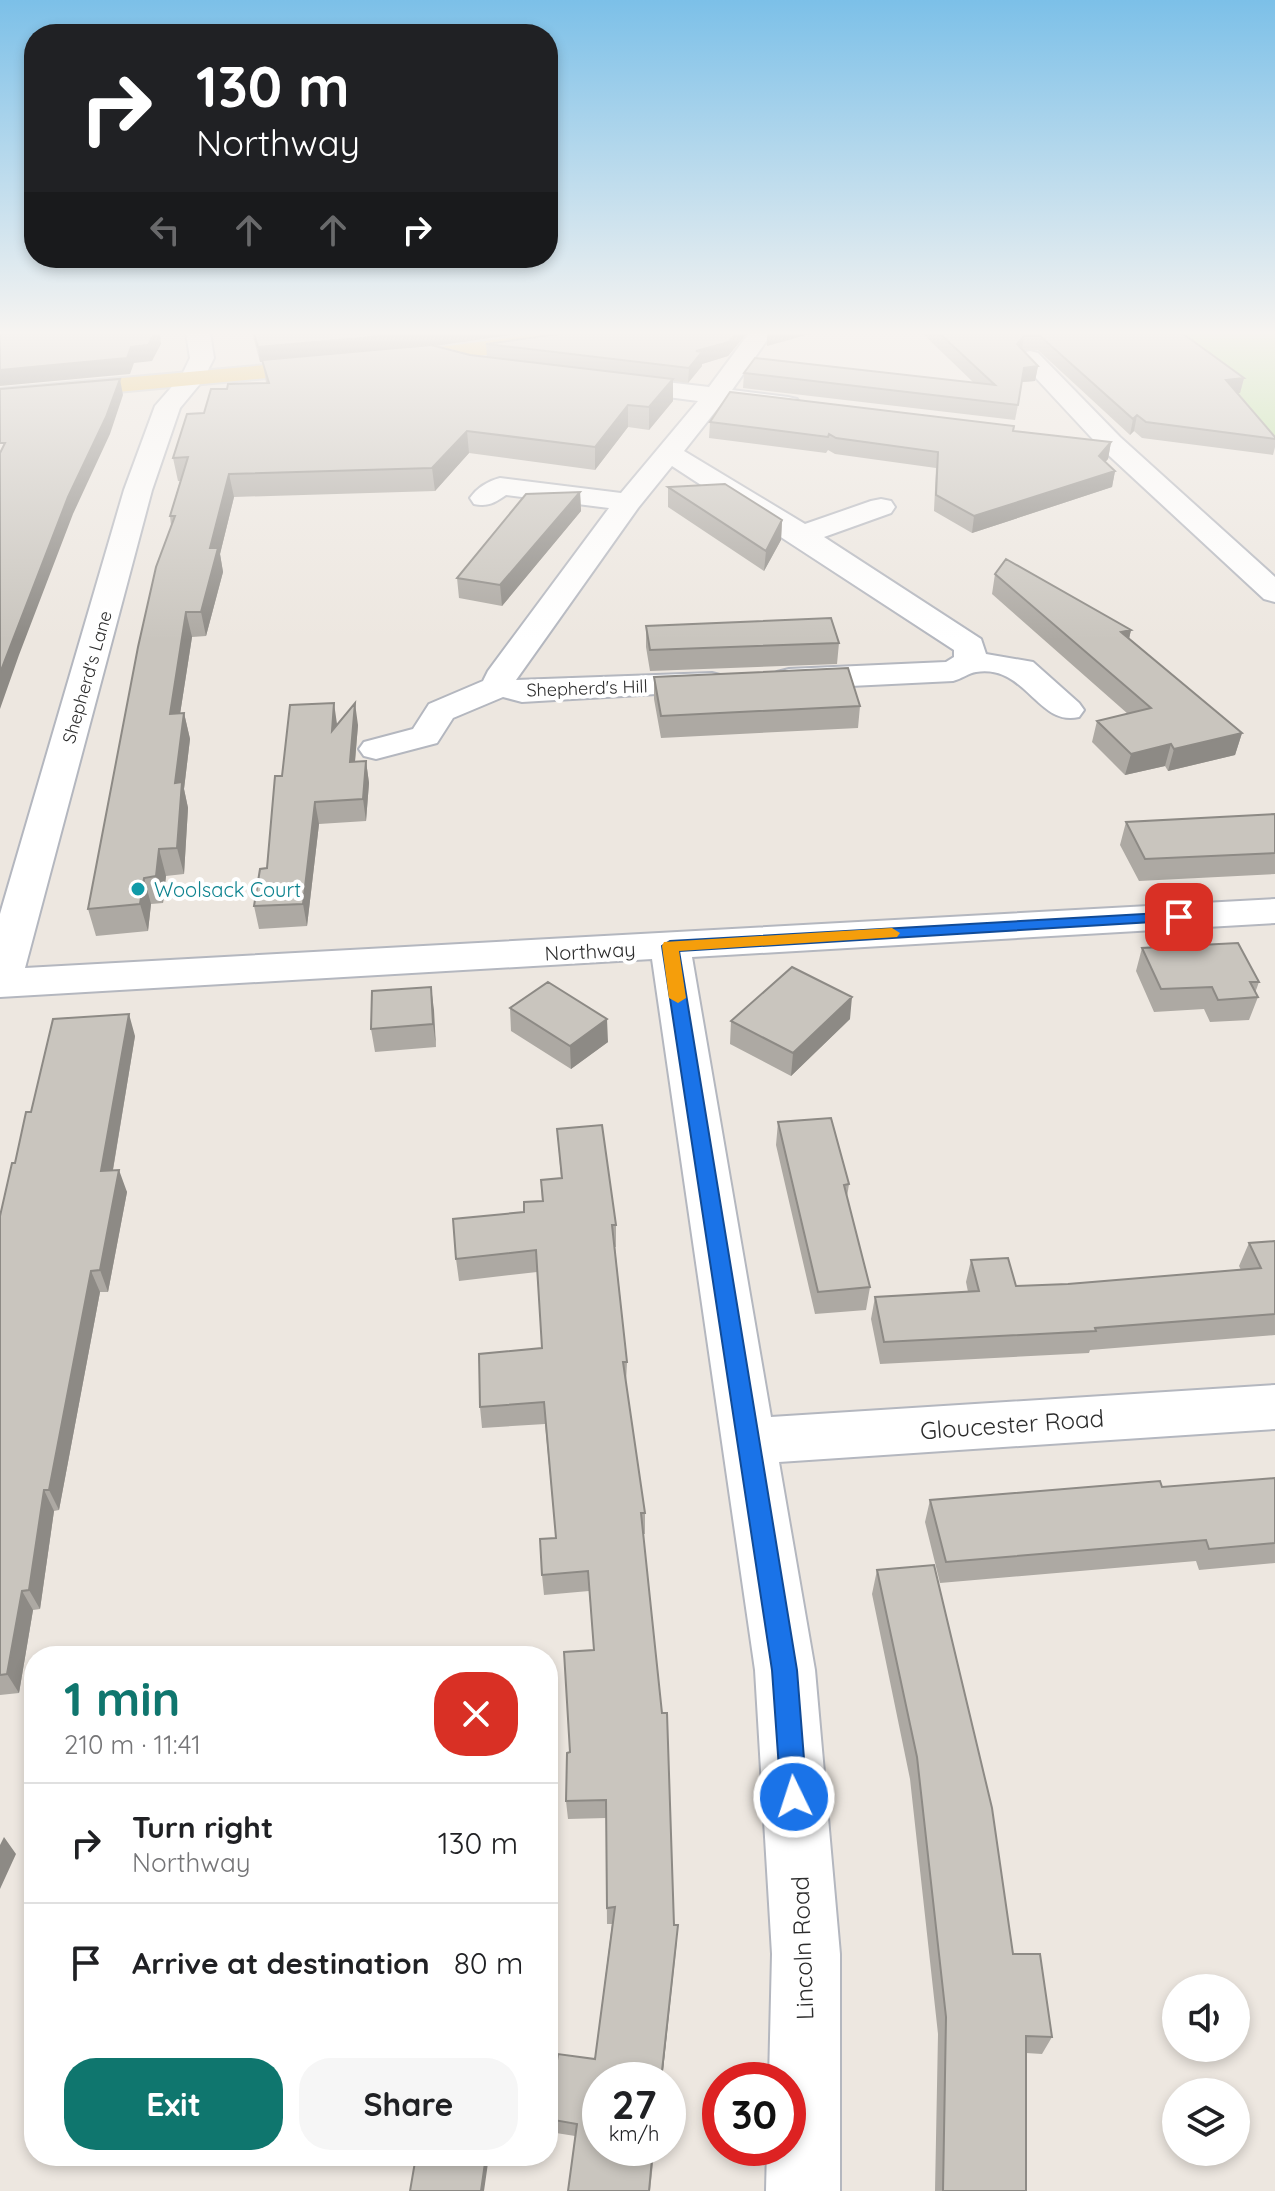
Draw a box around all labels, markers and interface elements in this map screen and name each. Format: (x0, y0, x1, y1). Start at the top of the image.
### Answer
text: 130 m (196, 51, 350, 121)
icon: right (64, 56, 168, 160)
text: Northway (196, 120, 360, 165)
icon: left (143, 208, 187, 252)
icon: ahead (227, 208, 271, 252)
icon: ahead (311, 208, 355, 252)
icon: right (395, 208, 439, 252)
street label: Shepherd's Lane (57, 608, 117, 746)
street label: Shepherd's Hill (526, 674, 648, 702)
place label: Woolsack Court (154, 877, 301, 902)
marker: Woolsack Court (129, 880, 147, 898)
pin (1145, 883, 1213, 951)
icon: arrive (1157, 895, 1201, 939)
street label: Northway (544, 936, 636, 966)
street label: Gloucester Road (919, 1403, 1105, 1445)
text: 1 min (64, 1668, 180, 1728)
button: close (434, 1672, 518, 1756)
text: 210 m · 11:41 (64, 1728, 201, 1761)
position arrow (752, 1755, 836, 1839)
text: Turn right (132, 1808, 273, 1846)
icon: right (64, 1821, 108, 1865)
text: 130 m (438, 1824, 518, 1862)
text: Northway (132, 1846, 250, 1879)
street label: Lincoln Road (784, 1875, 820, 2021)
icon: arrive (64, 1941, 108, 1985)
text: Arrive at destination (132, 1944, 430, 1982)
text: 80 m (454, 1944, 523, 1982)
map controls (1162, 1974, 1250, 2166)
button: sound (1162, 1974, 1250, 2062)
button: Exit (64, 2058, 283, 2150)
button: Share (299, 2058, 518, 2150)
speed limit sign: 30 (702, 2062, 806, 2166)
button: layers (1162, 2078, 1250, 2166)
text: 27 (612, 2079, 656, 2129)
text: km/h (609, 2121, 659, 2146)

